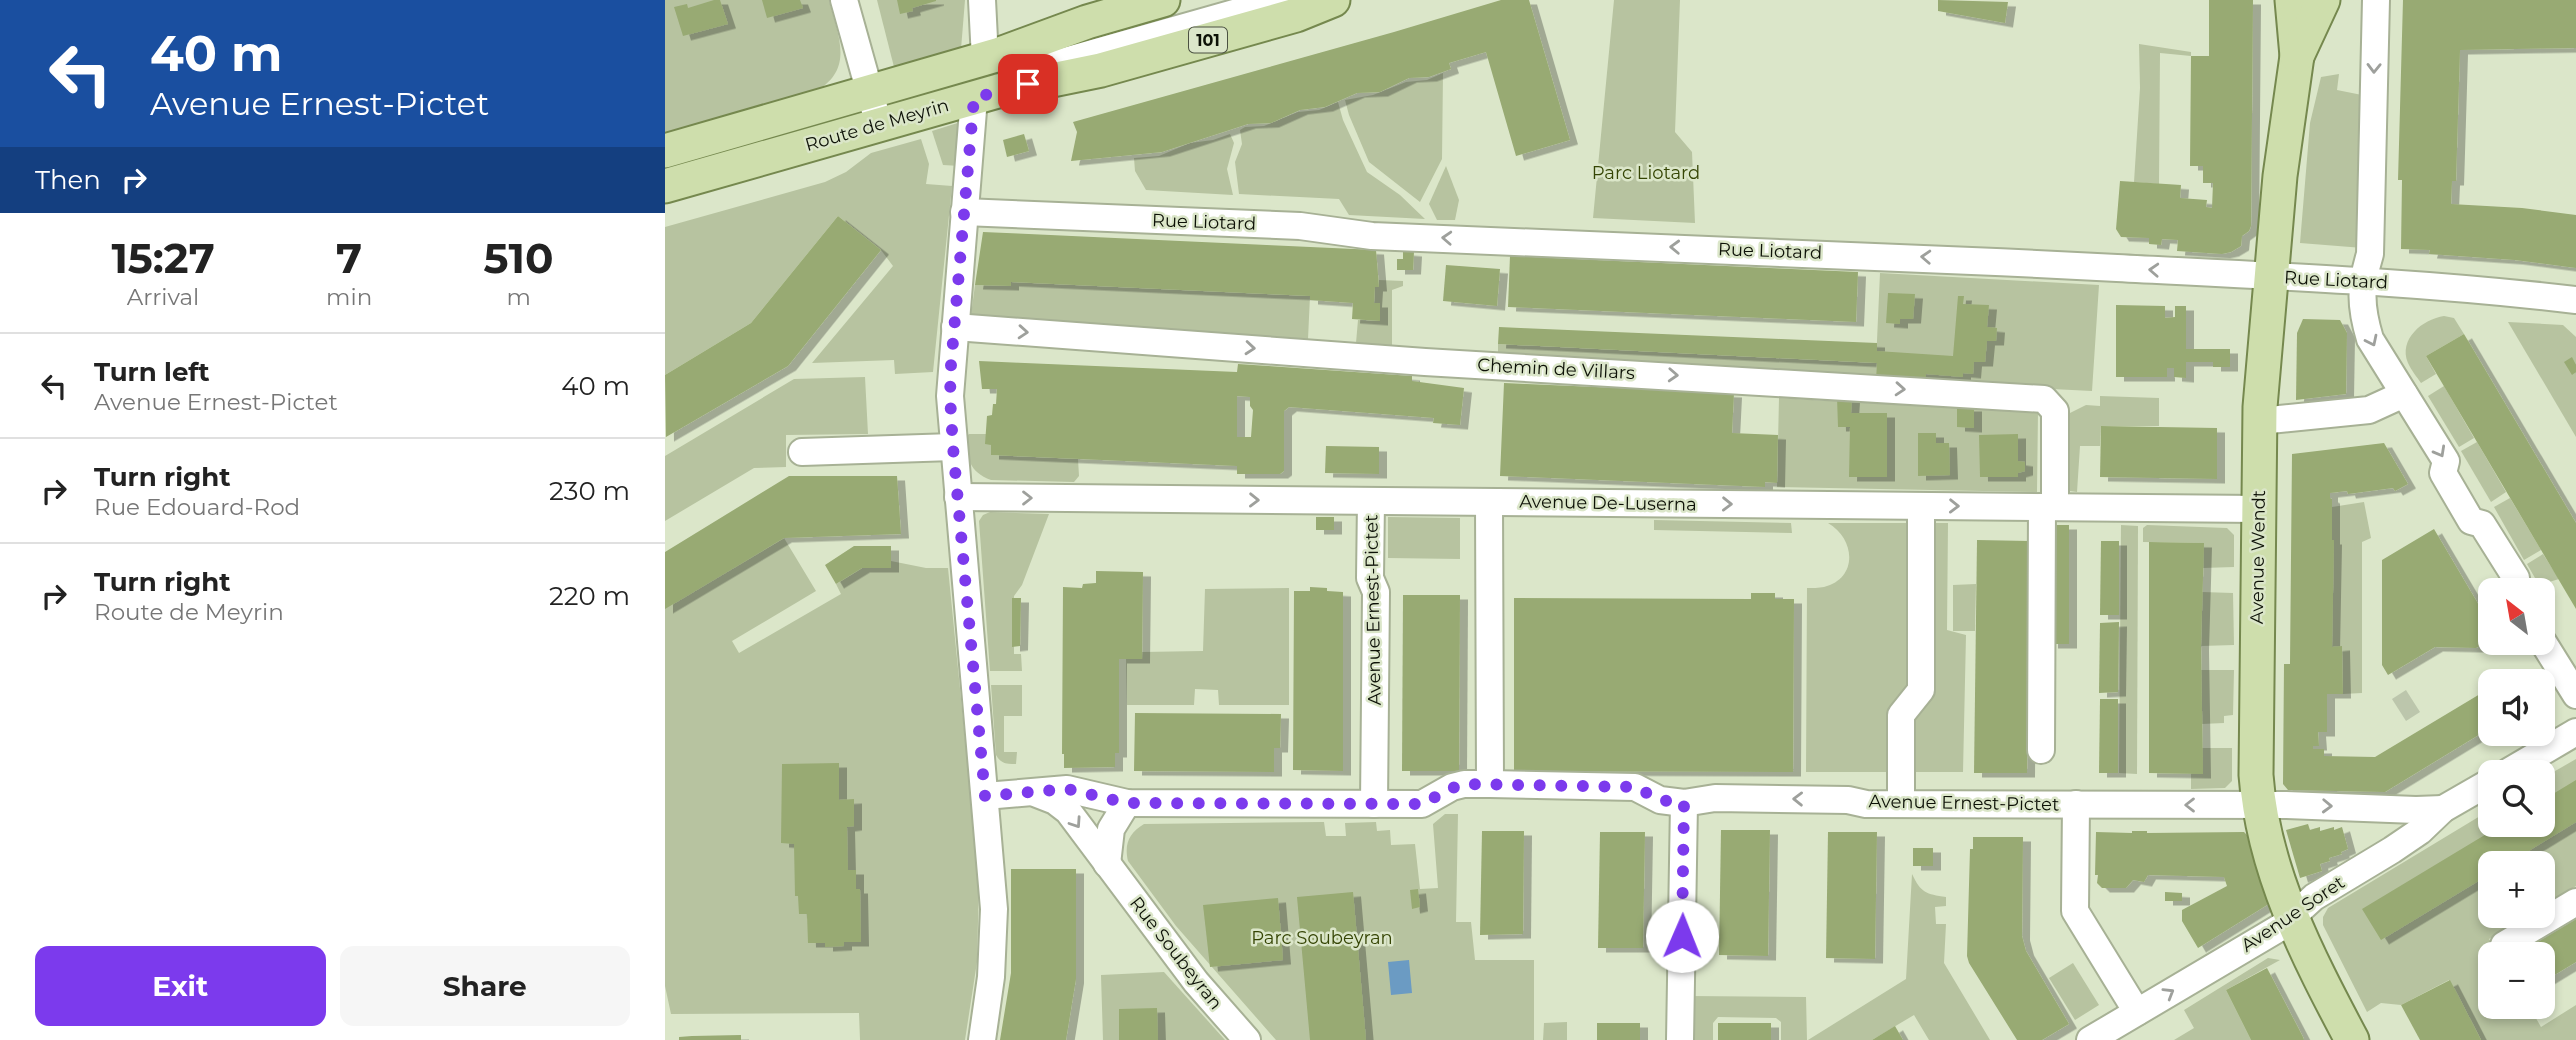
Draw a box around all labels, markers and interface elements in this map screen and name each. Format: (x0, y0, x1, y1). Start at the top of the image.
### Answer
text: 40 m (150, 24, 282, 83)
icon: left (35, 28, 126, 119)
road number: 101 (1189, 28, 1227, 52)
pin (998, 54, 1058, 114)
one-way arrow (2367, 63, 2382, 74)
icon: arrive (1009, 65, 1047, 103)
text: Avenue Ernest-Pictet (150, 84, 489, 123)
street label: Route de Meyrin (803, 94, 951, 156)
icon: right (115, 161, 153, 199)
park label: Parc Liotard (1592, 162, 1700, 184)
text: Then (35, 164, 101, 196)
street label: Rue Liotard (1152, 209, 1256, 235)
one-way arrow (1442, 231, 1453, 246)
text: 15:27 (111, 232, 215, 284)
text: 7 (336, 232, 362, 284)
text: 510 (484, 232, 554, 284)
street label: Rue Liotard (1718, 238, 1822, 264)
one-way arrow (1669, 240, 1680, 255)
one-way arrow (1921, 250, 1932, 265)
one-way arrow (2148, 262, 2159, 277)
street label: Rue Liotard (2283, 266, 2389, 294)
text: Arrival (127, 283, 199, 311)
text: min (326, 283, 372, 311)
text: m (506, 283, 531, 311)
one-way arrow (1018, 324, 1029, 339)
one-way arrow (2364, 334, 2378, 346)
one-way arrow (1245, 340, 1256, 355)
street label: Chemin de Villars (1477, 354, 1636, 384)
text: Turn left (94, 356, 210, 388)
icon: left (35, 367, 73, 405)
one-way arrow (1668, 368, 1679, 383)
text: 40 m (561, 370, 630, 402)
one-way arrow (1895, 381, 1906, 396)
text: Avenue Ernest-Pictet (94, 388, 338, 416)
one-way arrow (2431, 445, 2445, 458)
text: Turn right (94, 461, 230, 493)
icon: right (35, 472, 73, 510)
text: 230 m (549, 475, 630, 507)
one-way arrow (1022, 490, 1032, 506)
street label: Avenue De-Luserna (1519, 490, 1697, 516)
street label: Avenue Wendt (2246, 490, 2270, 624)
one-way arrow (1249, 492, 1260, 508)
text: Rue Edouard-Rod (94, 493, 300, 521)
one-way arrow (1722, 496, 1732, 512)
one-way arrow (1949, 498, 1960, 514)
street label: Avenue Ernest-Pictet (1360, 514, 1386, 706)
text: Turn right (94, 566, 230, 598)
icon: right (35, 577, 73, 615)
north arrow (2478, 578, 2555, 654)
map controls (2478, 578, 2555, 1019)
text: 220 m (549, 580, 630, 612)
text: Route de Meyrin (94, 598, 284, 626)
button: sound (2478, 669, 2555, 746)
button: search (2478, 760, 2555, 837)
street label: Avenue Ernest-Pictet (1868, 790, 2060, 816)
one-way arrow (1792, 791, 1803, 807)
one-way arrow (2184, 797, 2195, 813)
one-way arrow (2321, 799, 2332, 814)
one-way arrow (1068, 815, 1080, 828)
button: + (2478, 851, 2555, 928)
street label: Avenue Soret (2237, 871, 2349, 957)
street label: Rue Soubeyran (1125, 892, 1227, 1014)
position arrow (1645, 899, 1719, 973)
park label: Parc Soubeyran (1251, 927, 1393, 949)
button: − (2478, 942, 2555, 1019)
button: Exit (35, 946, 326, 1026)
button: Share (340, 946, 630, 1026)
one-way arrow (2162, 988, 2175, 1001)

